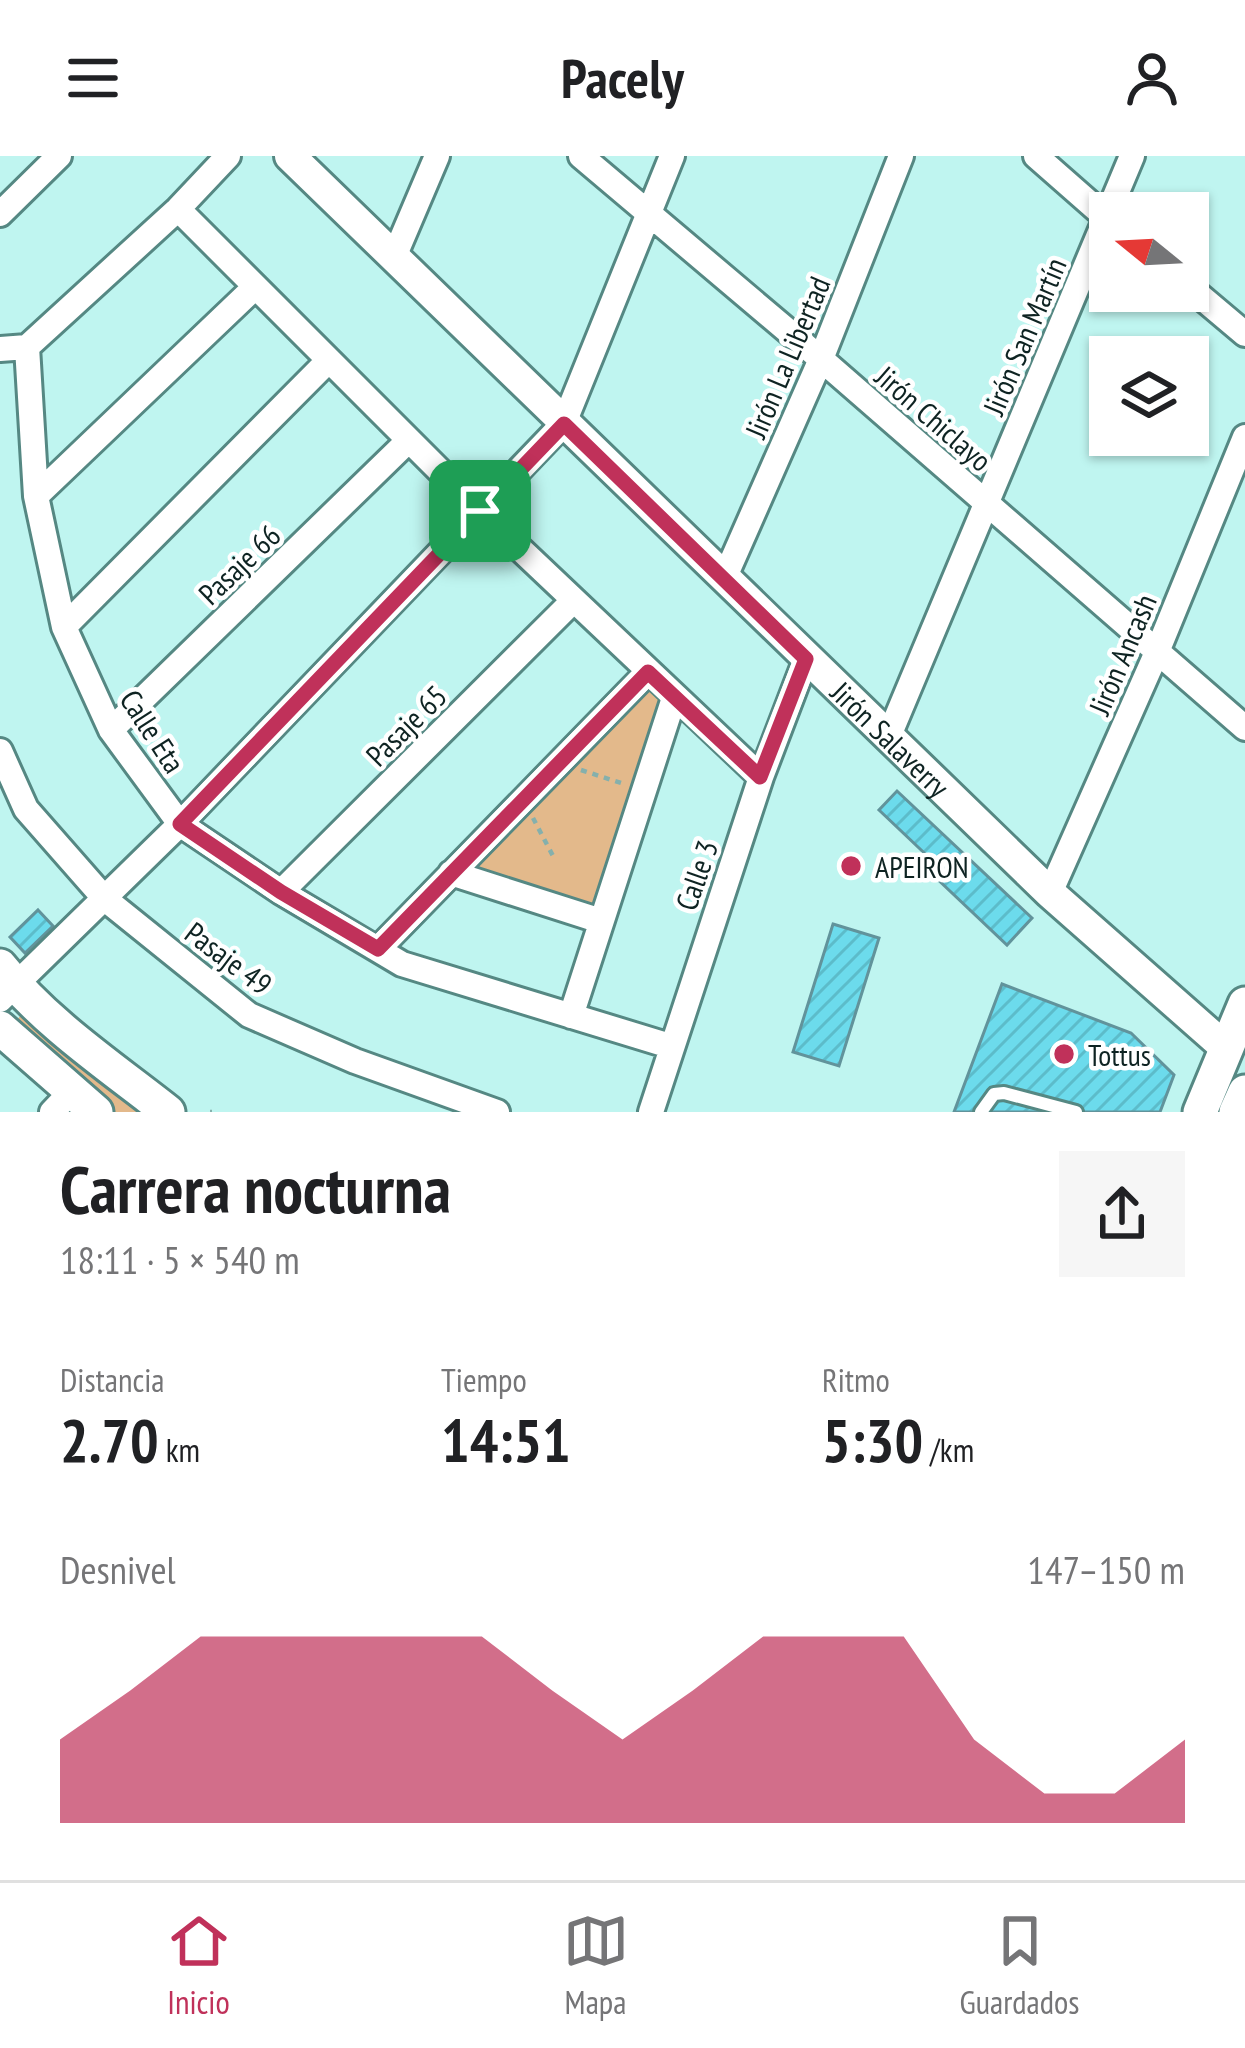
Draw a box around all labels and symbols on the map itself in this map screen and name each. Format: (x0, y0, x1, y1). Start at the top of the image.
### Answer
north arrow (1089, 192, 1209, 312)
street label: Jirón San Martín (973, 252, 1075, 421)
street label: Jirón La Libertad (735, 270, 838, 444)
street label: Jirón Chiclayo (867, 356, 1000, 479)
pin (429, 460, 531, 562)
street label: Pasaje 66 (190, 516, 288, 612)
street label: Jirón Ancash (1079, 588, 1165, 721)
street label: Jirón Salaverry (823, 672, 959, 805)
street label: Pasaje 65 (357, 676, 455, 774)
street label: Calle Eta (112, 682, 194, 780)
street label: Calle 3 (666, 835, 726, 915)
place label: APEIRON (875, 847, 969, 886)
marker: APEIRON (838, 853, 864, 879)
street label: Pasaje 49 (178, 913, 280, 1003)
place label: Tottus (1088, 1035, 1151, 1074)
marker: Tottus (1051, 1041, 1077, 1067)

